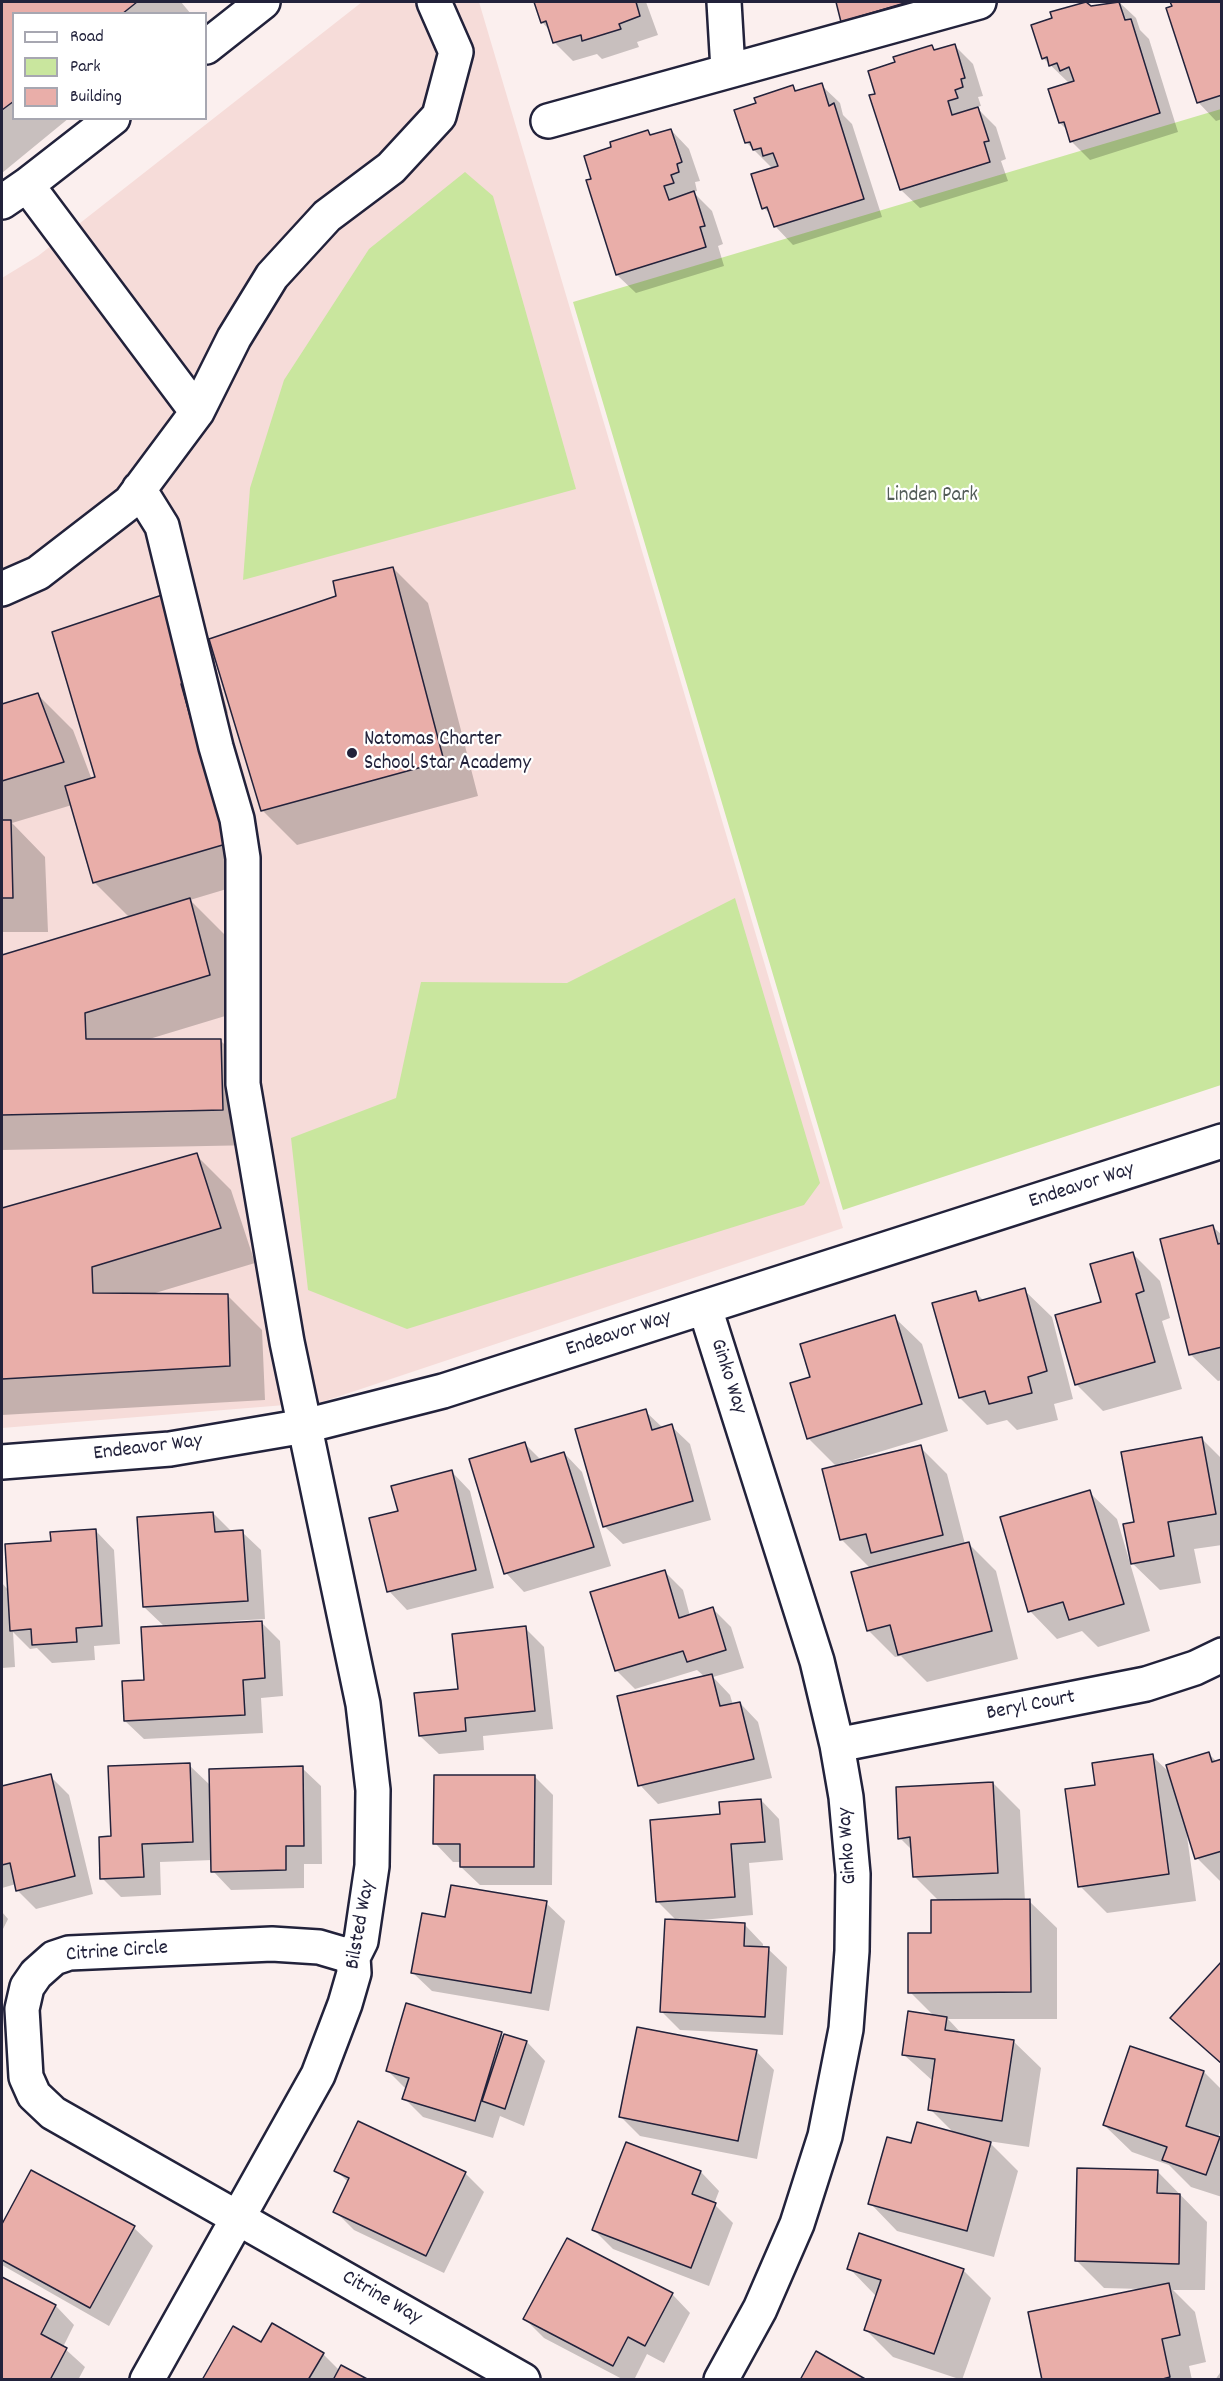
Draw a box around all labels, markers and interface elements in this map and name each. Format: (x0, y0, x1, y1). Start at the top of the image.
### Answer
legend (12, 12, 207, 120)
text: Road (70, 25, 104, 50)
text: Park (70, 55, 101, 80)
text: Building (70, 85, 122, 110)
park label: Linden Park (886, 484, 978, 510)
place label: Natomas Charter School Star Academy (364, 728, 531, 778)
marker: Natomas Charter School Star Academy (345, 746, 359, 760)
street label: Endeavor Way (1026, 1158, 1138, 1216)
street label: Endeavor Way (563, 1306, 675, 1364)
street label: Ginko Way (703, 1336, 751, 1418)
street label: Endeavor Way (92, 1430, 204, 1468)
street label: Beryl Court (985, 1686, 1077, 1728)
street label: Ginko Way (834, 1807, 864, 1885)
street label: Bilsted Way (342, 1879, 382, 1971)
street label: Citrine Circle (65, 1937, 169, 1969)
street label: Citrine Way (337, 2266, 425, 2332)

